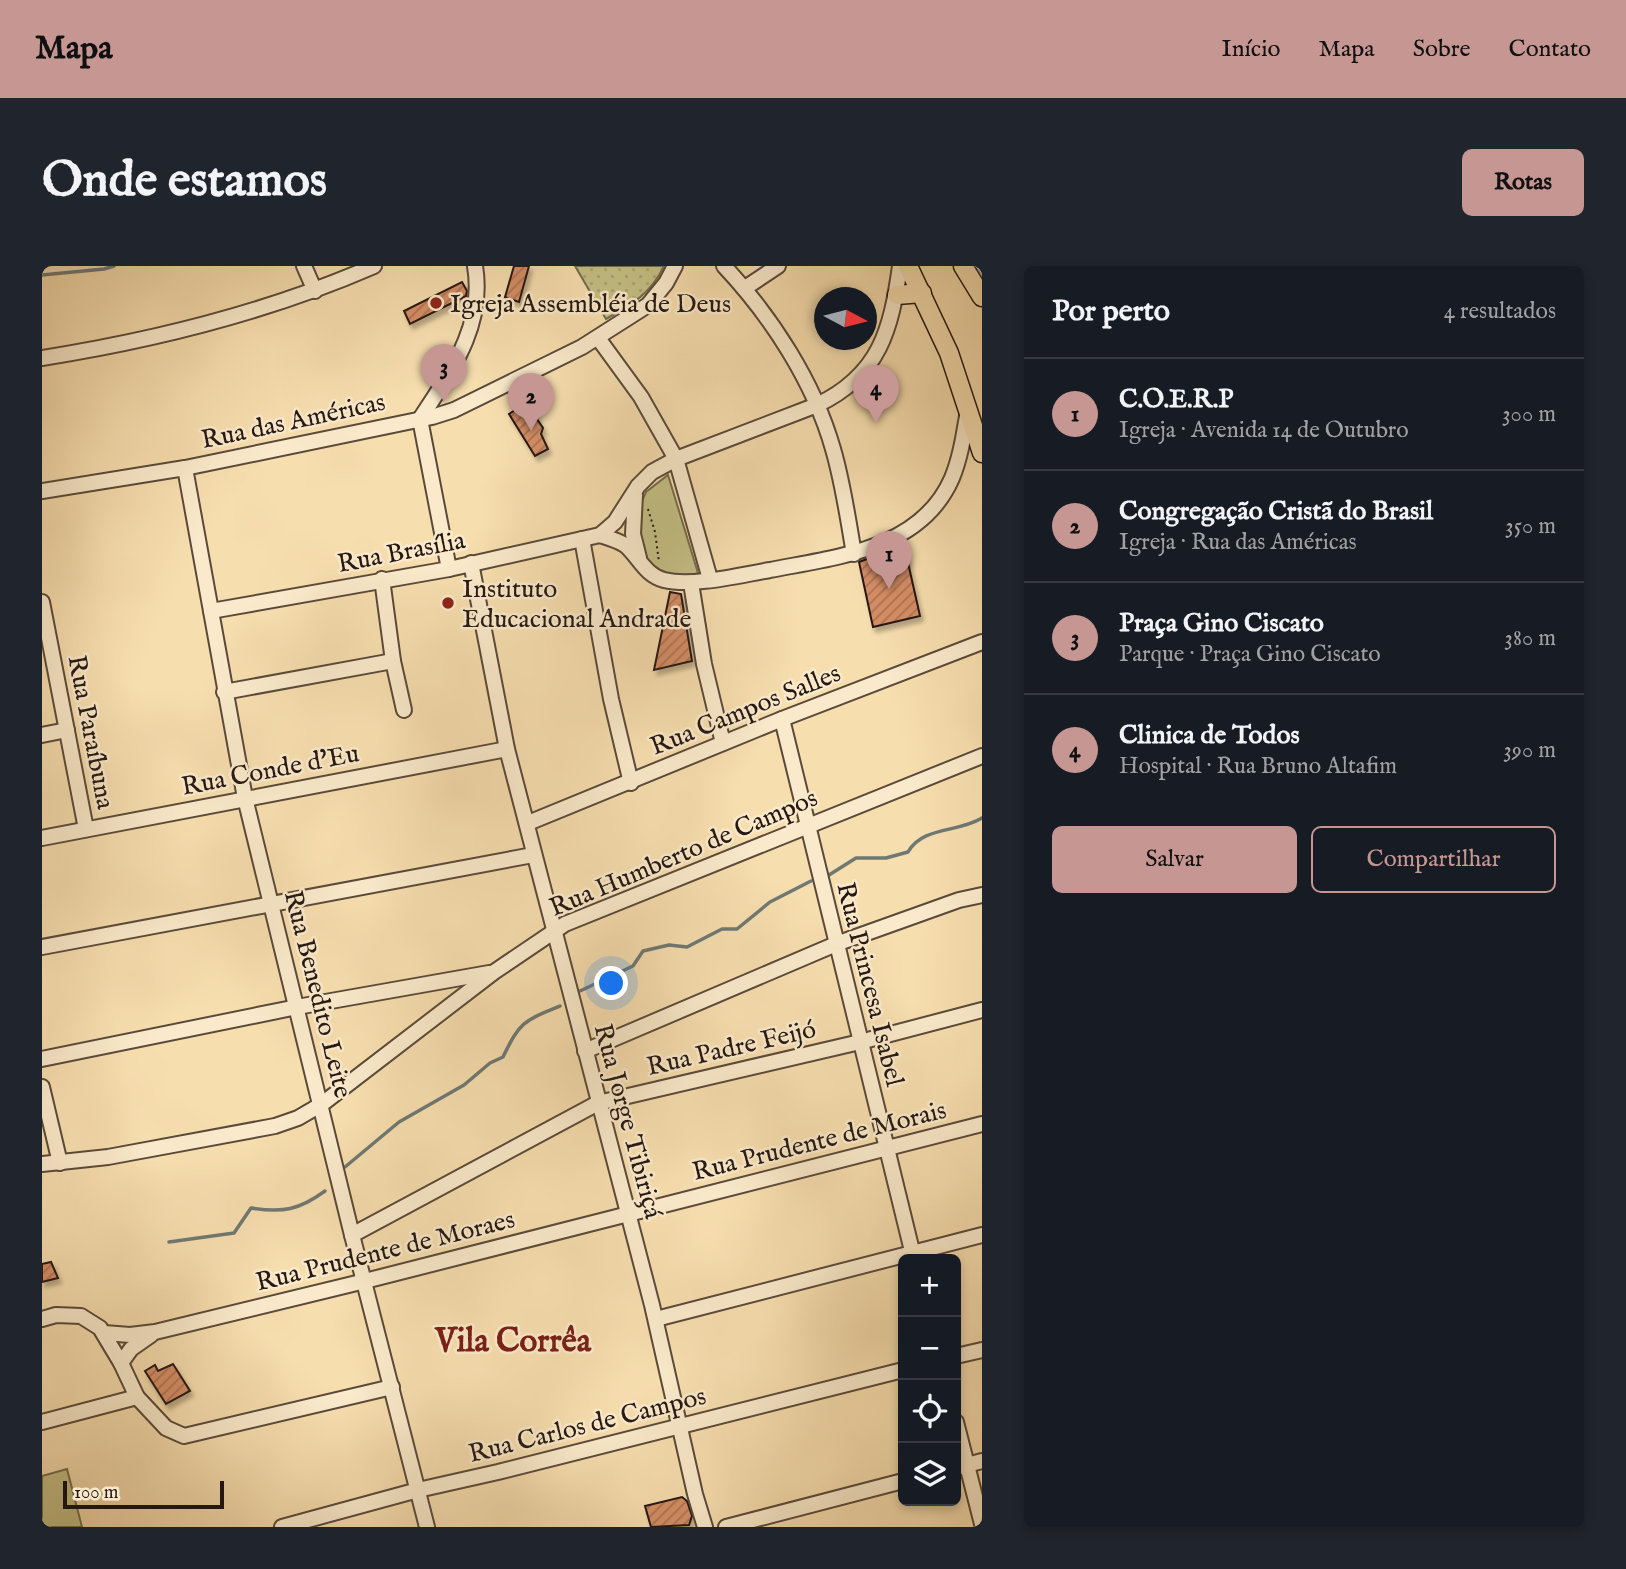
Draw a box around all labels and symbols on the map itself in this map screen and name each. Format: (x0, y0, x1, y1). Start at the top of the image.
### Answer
north arrow (814, 287, 877, 350)
place label: Igreja Assembléia de Deus (450, 288, 731, 321)
marker: Igreja Assembléia de Deus (428, 295, 444, 311)
pin: 3 (421, 344, 467, 402)
pin: 4 (853, 365, 899, 423)
pin: 2 (508, 373, 554, 431)
street label: Rua das Américas (198, 386, 388, 457)
street label: Rua Brasília (335, 524, 469, 581)
pin: 1 (866, 531, 912, 589)
place label: Instituto Educacional Andrade (462, 573, 691, 636)
marker: Instituto Educacional Andrade (440, 595, 456, 611)
street label: Rua Paraíbuna (59, 653, 122, 813)
street label: Rua Campos Salles (645, 657, 846, 764)
street label: Rua Conde d'Eu (179, 737, 362, 804)
street label: Rua Humberto de Campos (545, 782, 823, 925)
street label: Rua Princesa Isabel (828, 879, 911, 1091)
street label: Rua Benedito Leite (276, 887, 359, 1102)
your location (594, 966, 628, 1000)
street label: Rua Padre Feijó (644, 1013, 819, 1084)
street label: Rua Jorge Tibiriçá (586, 1020, 670, 1223)
street label: Rua Prudente de Morais (689, 1094, 950, 1189)
street label: Rua Prudente de Moraes (252, 1203, 518, 1300)
district label: Vila Corrêa (434, 1321, 592, 1363)
street label: Rua Carlos de Campos (465, 1380, 710, 1471)
scale bar (63, 1478, 224, 1510)

